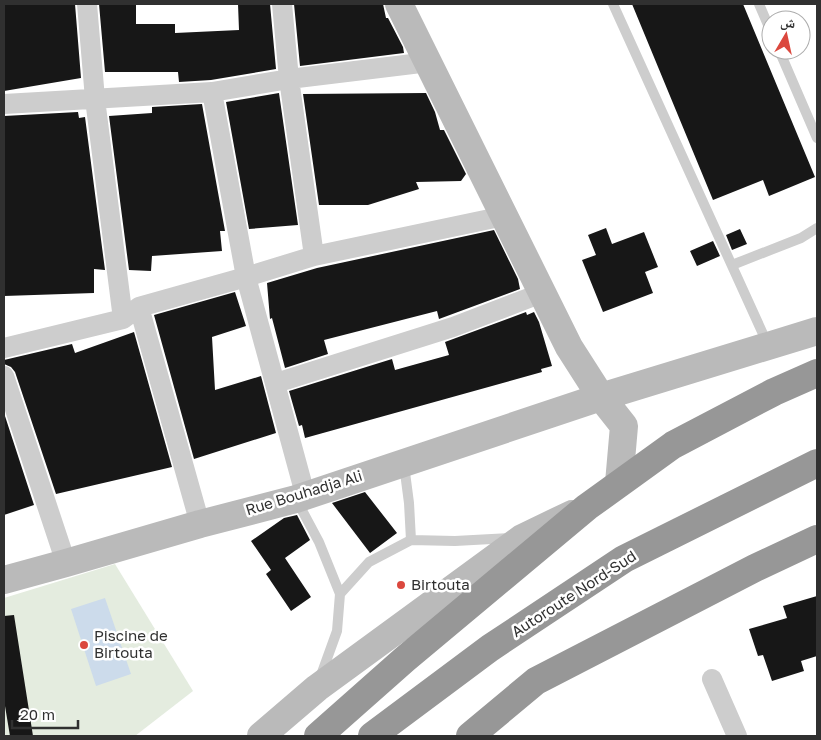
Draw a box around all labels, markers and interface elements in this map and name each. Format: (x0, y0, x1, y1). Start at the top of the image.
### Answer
north arrow (761, 10, 811, 60)
text: ش (779, 12, 797, 32)
street label: Rue Bouhadja Ali (243, 466, 364, 518)
street label: Autoroute Nord-Sud (508, 546, 639, 640)
place label: Birtouta (411, 575, 470, 593)
marker: Birtouta (395, 579, 407, 591)
place label: Piscine de Birtouta (94, 626, 168, 661)
marker: Piscine de Birtouta (78, 639, 90, 651)
scale bar (12, 698, 79, 730)
text: 20 m (20, 705, 55, 723)

